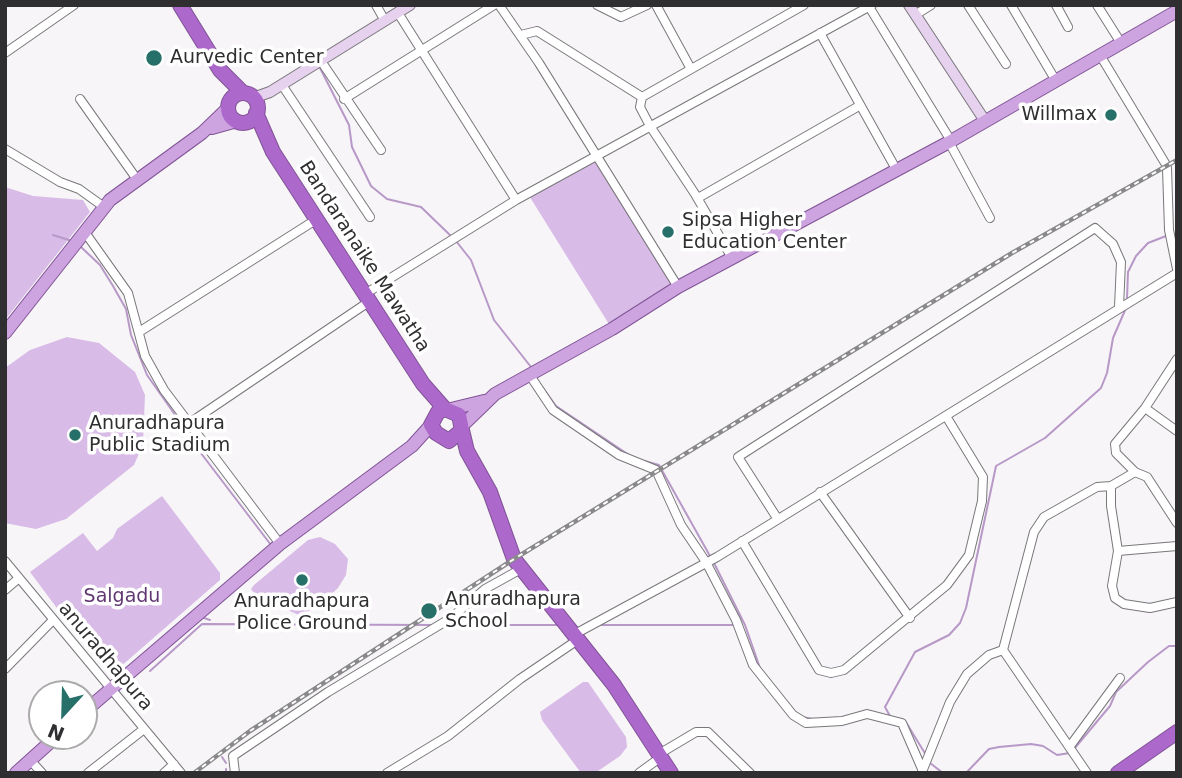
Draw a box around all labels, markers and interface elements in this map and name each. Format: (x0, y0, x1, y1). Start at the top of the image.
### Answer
place label: Aurvedic Center (170, 47, 324, 69)
marker: Aurvedic Center (144, 48, 164, 68)
place label: Willmax (1021, 104, 1097, 126)
marker: Willmax (1103, 107, 1119, 123)
street label: Bandaranaike Mawatha (294, 157, 434, 357)
place label: Sipsa Higher Education Center (682, 210, 847, 254)
marker: Sipsa Higher Education Center (660, 224, 676, 240)
place label: Anuradhapura Public Stadium (89, 413, 230, 457)
marker: Anuradhapura Public Stadium (67, 427, 83, 443)
marker: Anuradhapura Police Ground (294, 572, 310, 588)
park label: Salgadu (84, 586, 160, 608)
place label: Anuradhapura School (445, 589, 581, 633)
place label: Anuradhapura Police Ground (234, 591, 370, 635)
street label: anuradhapura (53, 598, 157, 716)
marker: Anuradhapura School (419, 601, 439, 621)
north arrow (28, 680, 98, 750)
text: N (44, 719, 67, 746)

